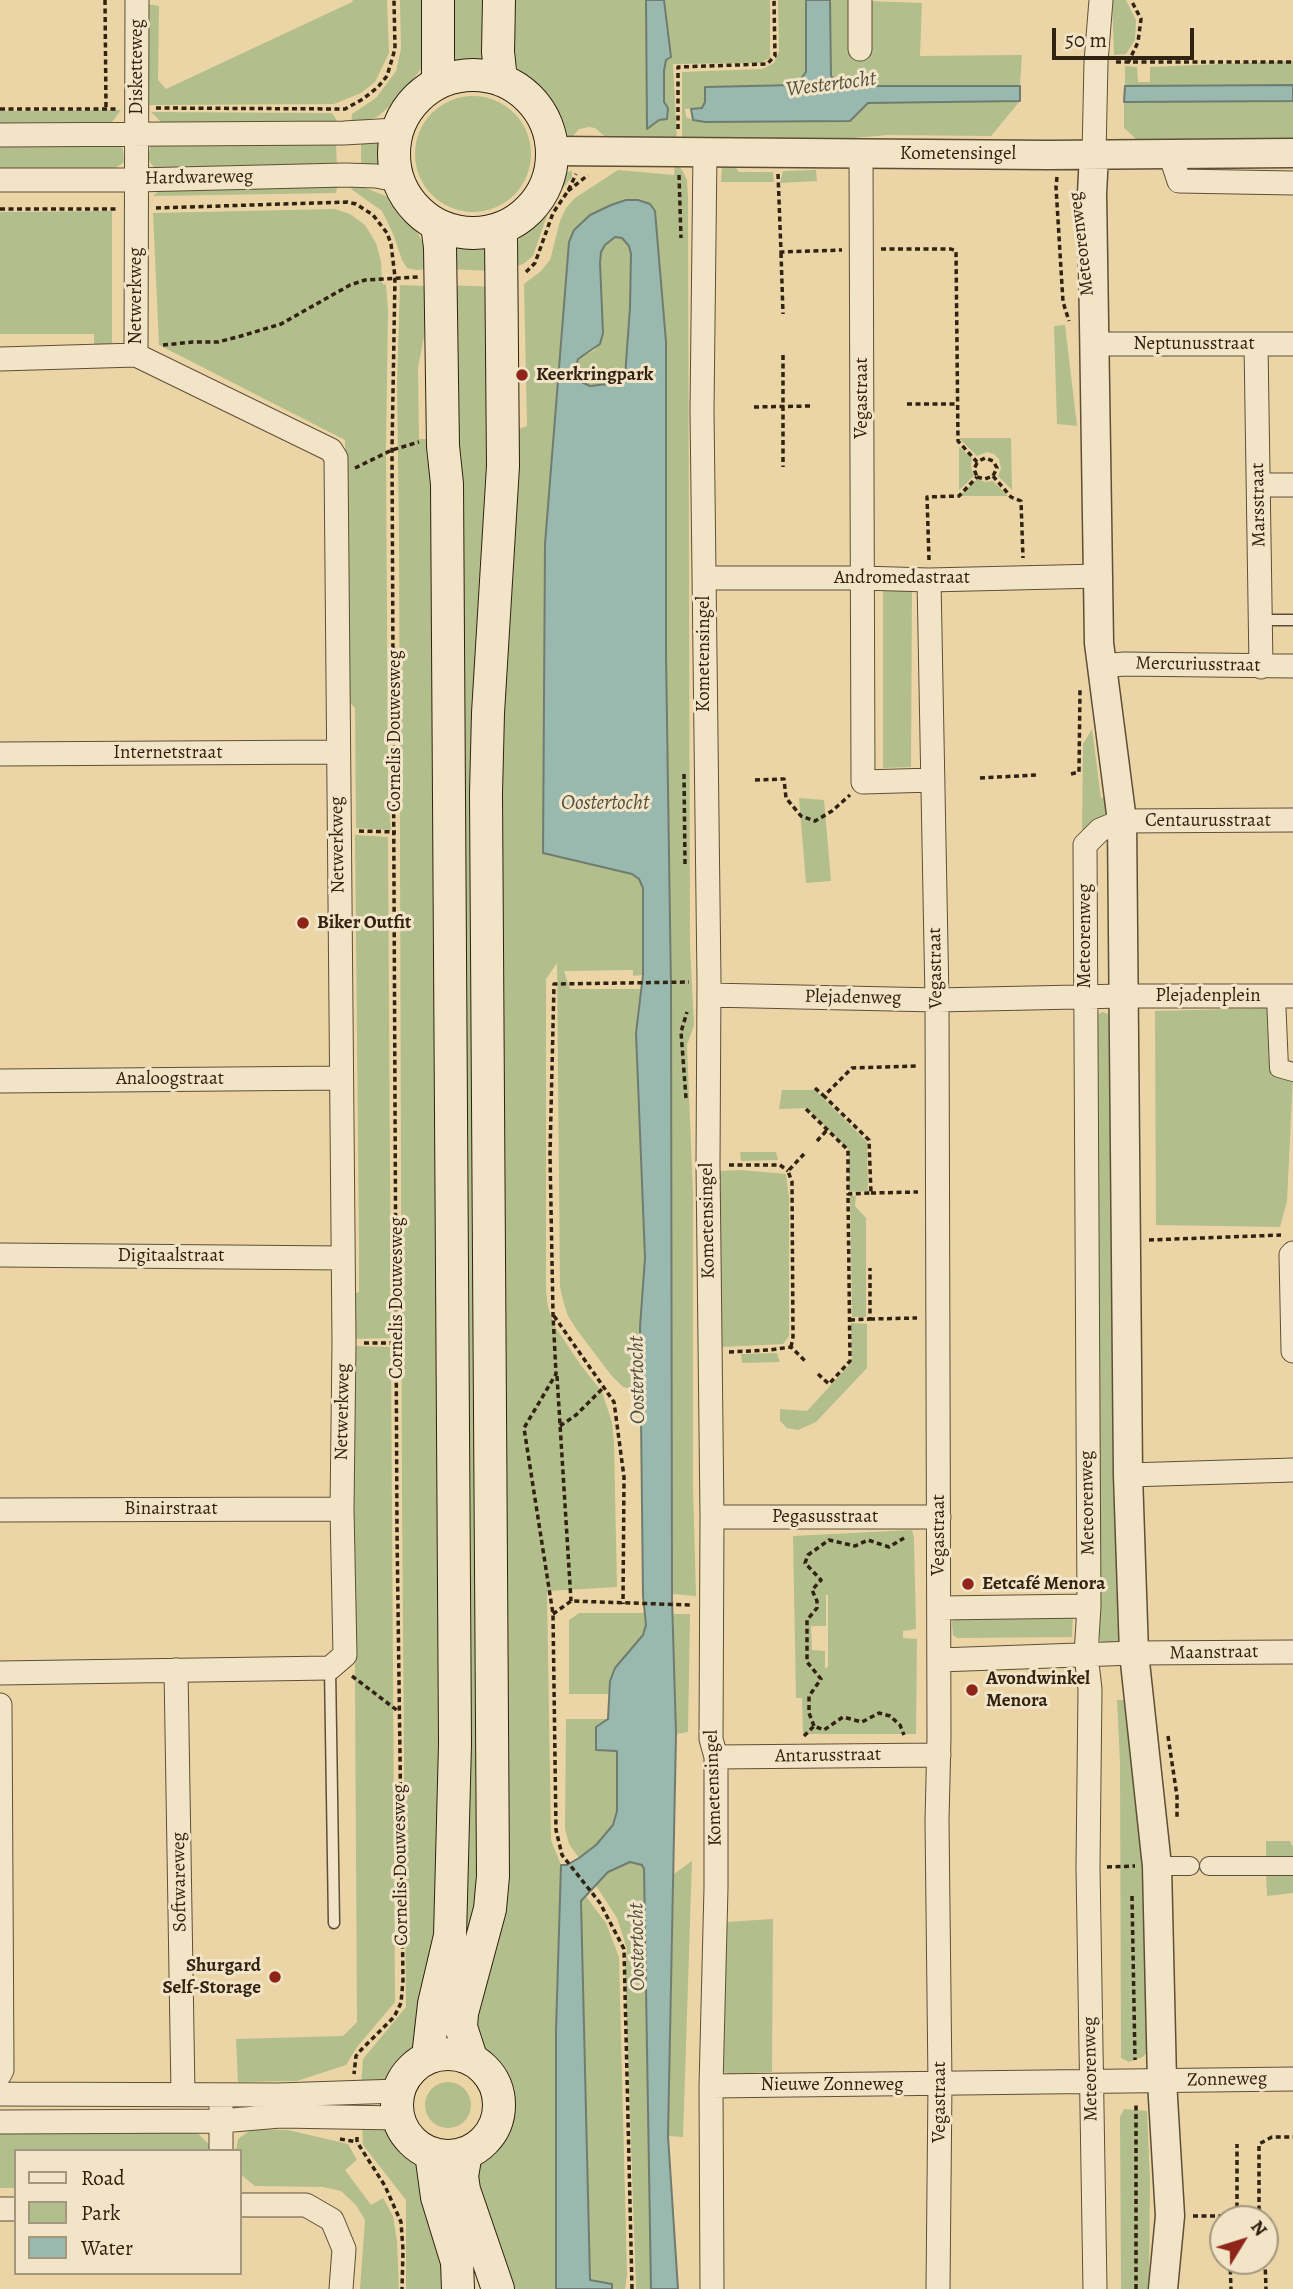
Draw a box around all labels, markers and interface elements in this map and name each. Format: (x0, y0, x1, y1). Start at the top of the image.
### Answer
scale bar (1055, 14, 1197, 58)
street label: Disketteweg (126, 19, 148, 115)
text: 50 m (1065, 26, 1107, 54)
water label: Westertocht (785, 67, 877, 103)
street label: Kometensingel (900, 143, 1016, 165)
street label: Hardwareweg (145, 166, 253, 190)
street label: Meteorenweg (1064, 190, 1100, 298)
street label: Netwerkweg (125, 247, 147, 345)
street label: Neptunusstraat (1133, 333, 1255, 355)
street label: Vegastraat (851, 357, 873, 439)
place label: Keerkringpark (536, 364, 653, 386)
marker: Keerkringpark (514, 367, 530, 383)
street label: Marsstraat (1247, 462, 1271, 548)
street label: Andromedastraat (834, 567, 970, 589)
street label: Kometensingel (693, 596, 715, 712)
street label: Cornelis Douwesweg (384, 650, 406, 812)
street label: Mercuriusstraat (1135, 653, 1261, 677)
street label: Internetstraat (113, 742, 223, 764)
water label: Oostertocht (561, 791, 649, 817)
street label: Netwerkweg (326, 796, 350, 894)
street label: Centaurusstraat (1145, 810, 1271, 832)
street label: Meteorenweg (1074, 883, 1096, 989)
place label: Biker Outfit (317, 912, 411, 934)
marker: Biker Outfit (295, 915, 311, 931)
street label: Vegastraat (924, 927, 948, 1009)
street label: Plejadenplein (1155, 985, 1261, 1007)
street label: Plejadenweg (804, 986, 902, 1010)
street label: Analoogstraat (116, 1068, 224, 1090)
street label: Kometensingel (696, 1163, 720, 1279)
street label: Cornelis Douwesweg (386, 1217, 408, 1379)
street label: Digitaalstraat (117, 1245, 225, 1267)
water label: Oostertocht (625, 1336, 651, 1424)
street label: Netwerkweg (331, 1363, 355, 1461)
street label: Meteorenweg (1076, 1450, 1100, 1556)
street label: Vegastraat (928, 1494, 950, 1576)
street label: Binairstraat (124, 1498, 218, 1520)
street label: Pegasusstraat (772, 1506, 878, 1528)
place label: Eetcafé Menora (982, 1573, 1105, 1595)
marker: Eetcafé Menora (960, 1576, 976, 1592)
street label: Maanstraat (1169, 1641, 1259, 1665)
place label: Avondwinkel Menora (986, 1668, 1090, 1712)
marker: Avondwinkel Menora (964, 1682, 980, 1698)
street label: Kometensingel (701, 1729, 727, 1847)
street label: Antarusstraat (775, 1744, 881, 1768)
street label: Cornelis Douwesweg (388, 1784, 414, 1946)
street label: Softwareweg (168, 1832, 192, 1932)
water label: Oostertocht (625, 1903, 651, 1991)
place label: Shurgard Self-Storage (163, 1955, 261, 1999)
marker: Shurgard Self-Storage (267, 1969, 283, 1985)
street label: Meteorenweg (1079, 2016, 1103, 2122)
street label: Vegastraat (929, 2061, 951, 2143)
street label: Zonneweg (1187, 2068, 1267, 2092)
street label: Nieuwe Zonneweg (760, 2074, 904, 2096)
legend (14, 2149, 242, 2275)
text: Road (81, 2164, 125, 2192)
text: Park (81, 2199, 120, 2227)
north arrow (1209, 2205, 1279, 2275)
text: N (1244, 2215, 1273, 2242)
text: Water (81, 2234, 133, 2262)

